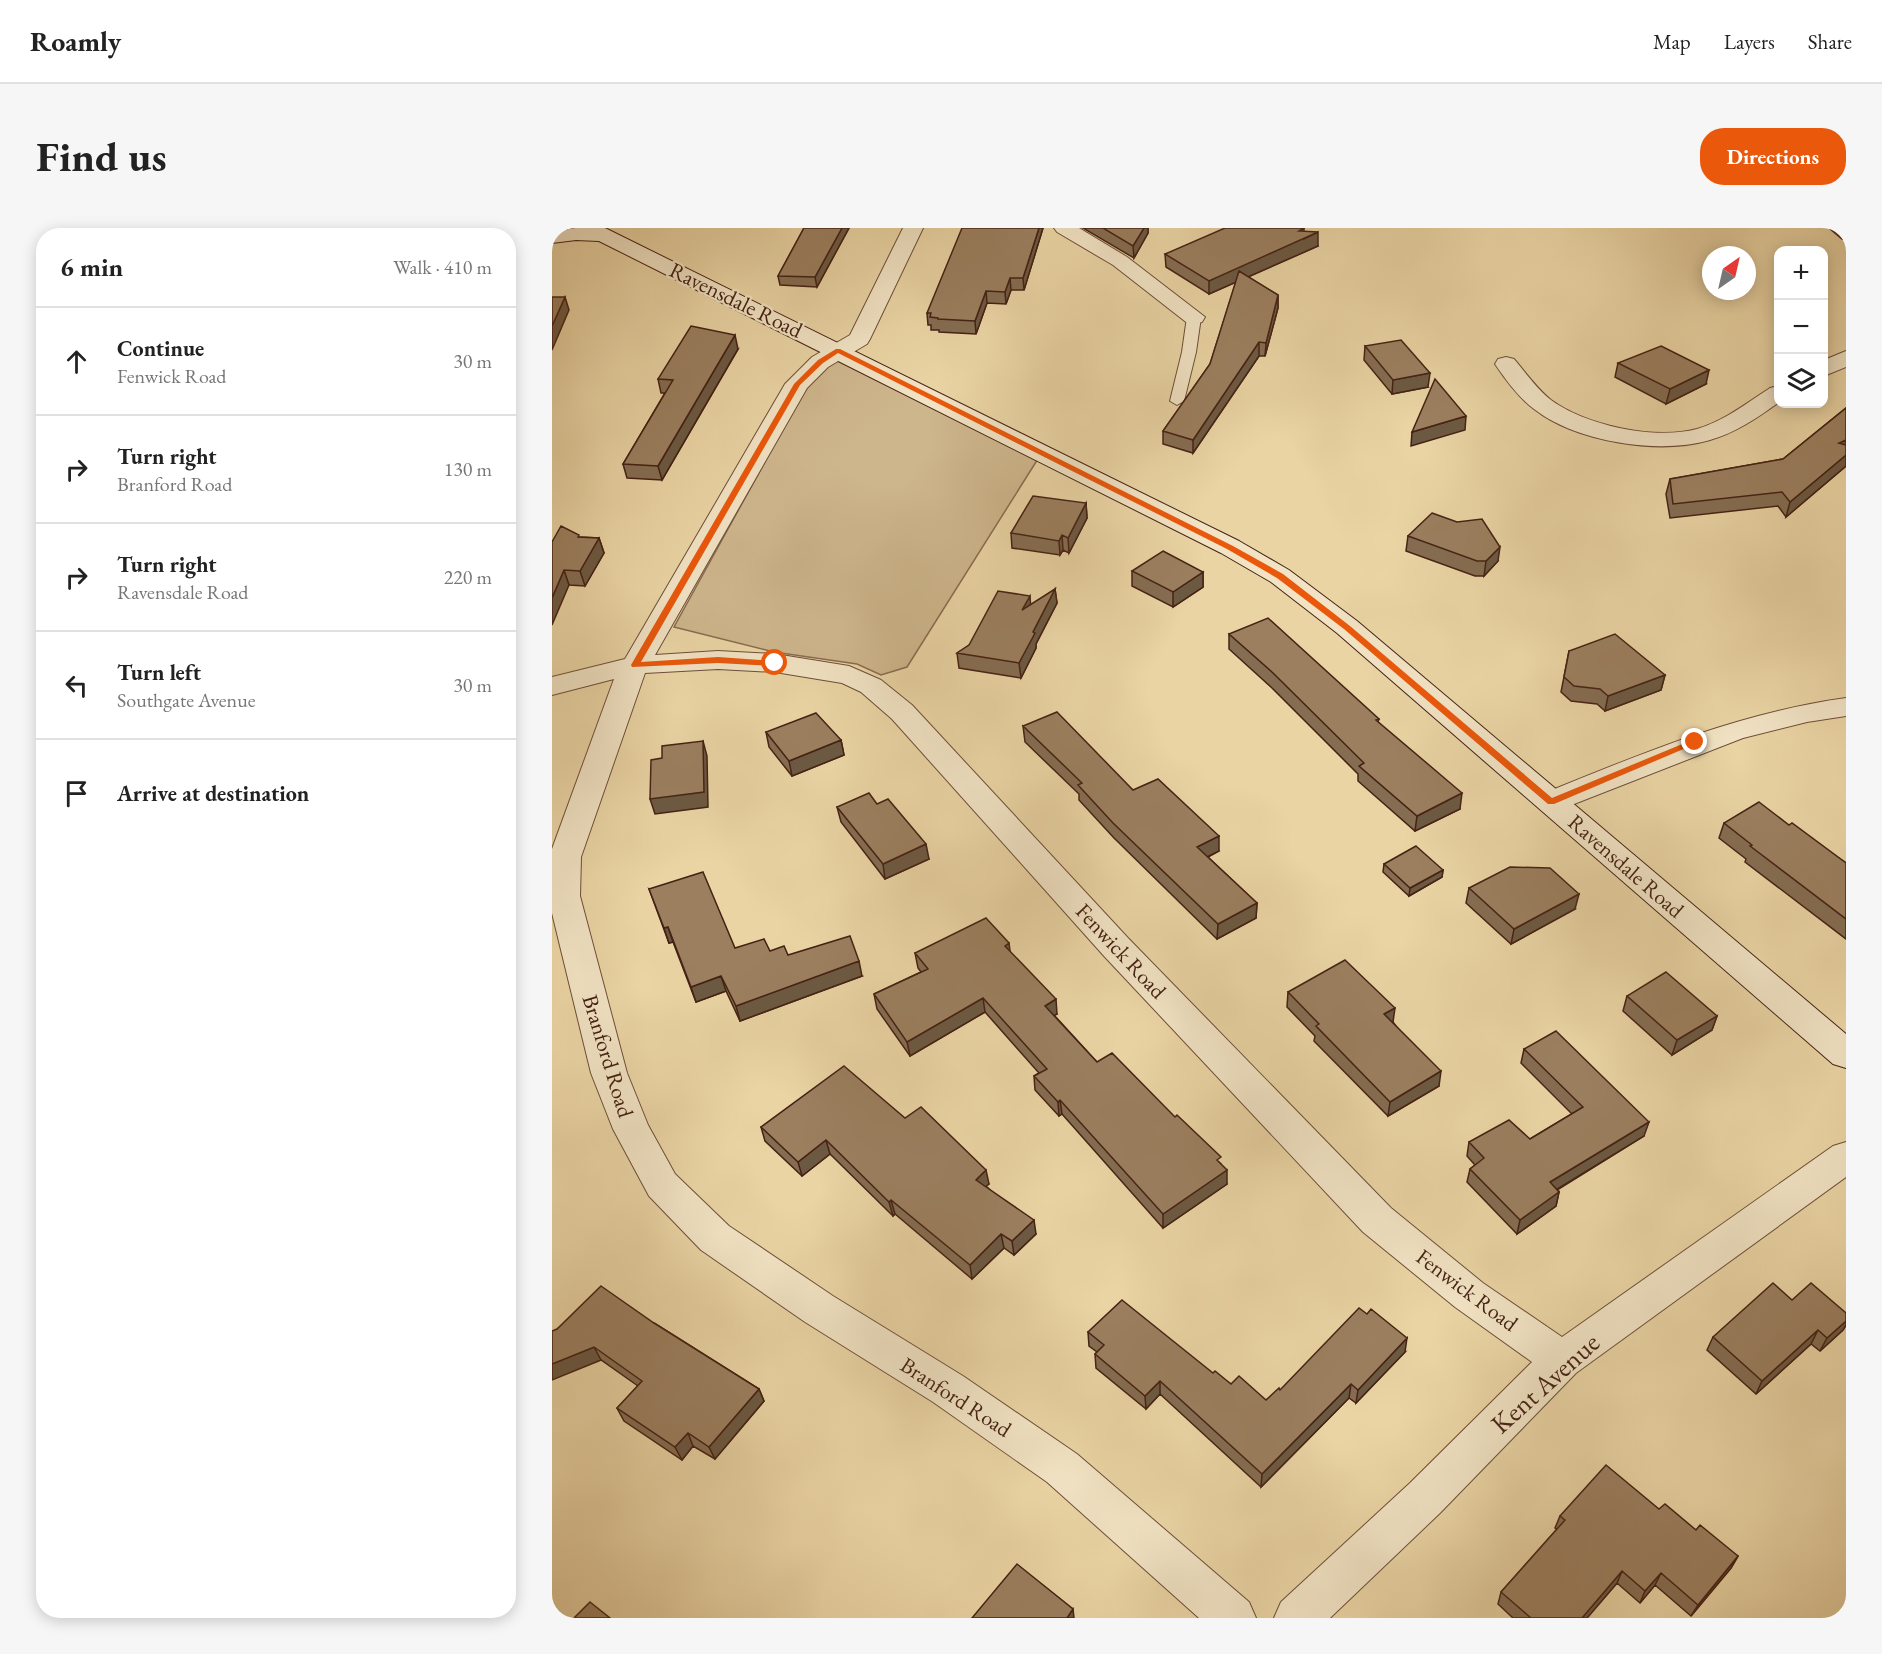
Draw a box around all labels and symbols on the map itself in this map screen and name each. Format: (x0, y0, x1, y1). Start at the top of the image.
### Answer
north arrow (1702, 246, 1756, 300)
street label: Ravensdale Road (665, 255, 808, 345)
route start (761, 649, 787, 675)
route end (1681, 728, 1707, 754)
street label: Ravensdale Road (1562, 808, 1691, 925)
street label: Fenwick Road (1069, 897, 1173, 1006)
street label: Branford Road (576, 991, 641, 1122)
street label: Fenwick Road (1410, 1242, 1525, 1338)
street label: Kent Avenue (1483, 1325, 1607, 1441)
street label: Branford Road (895, 1350, 1018, 1444)

